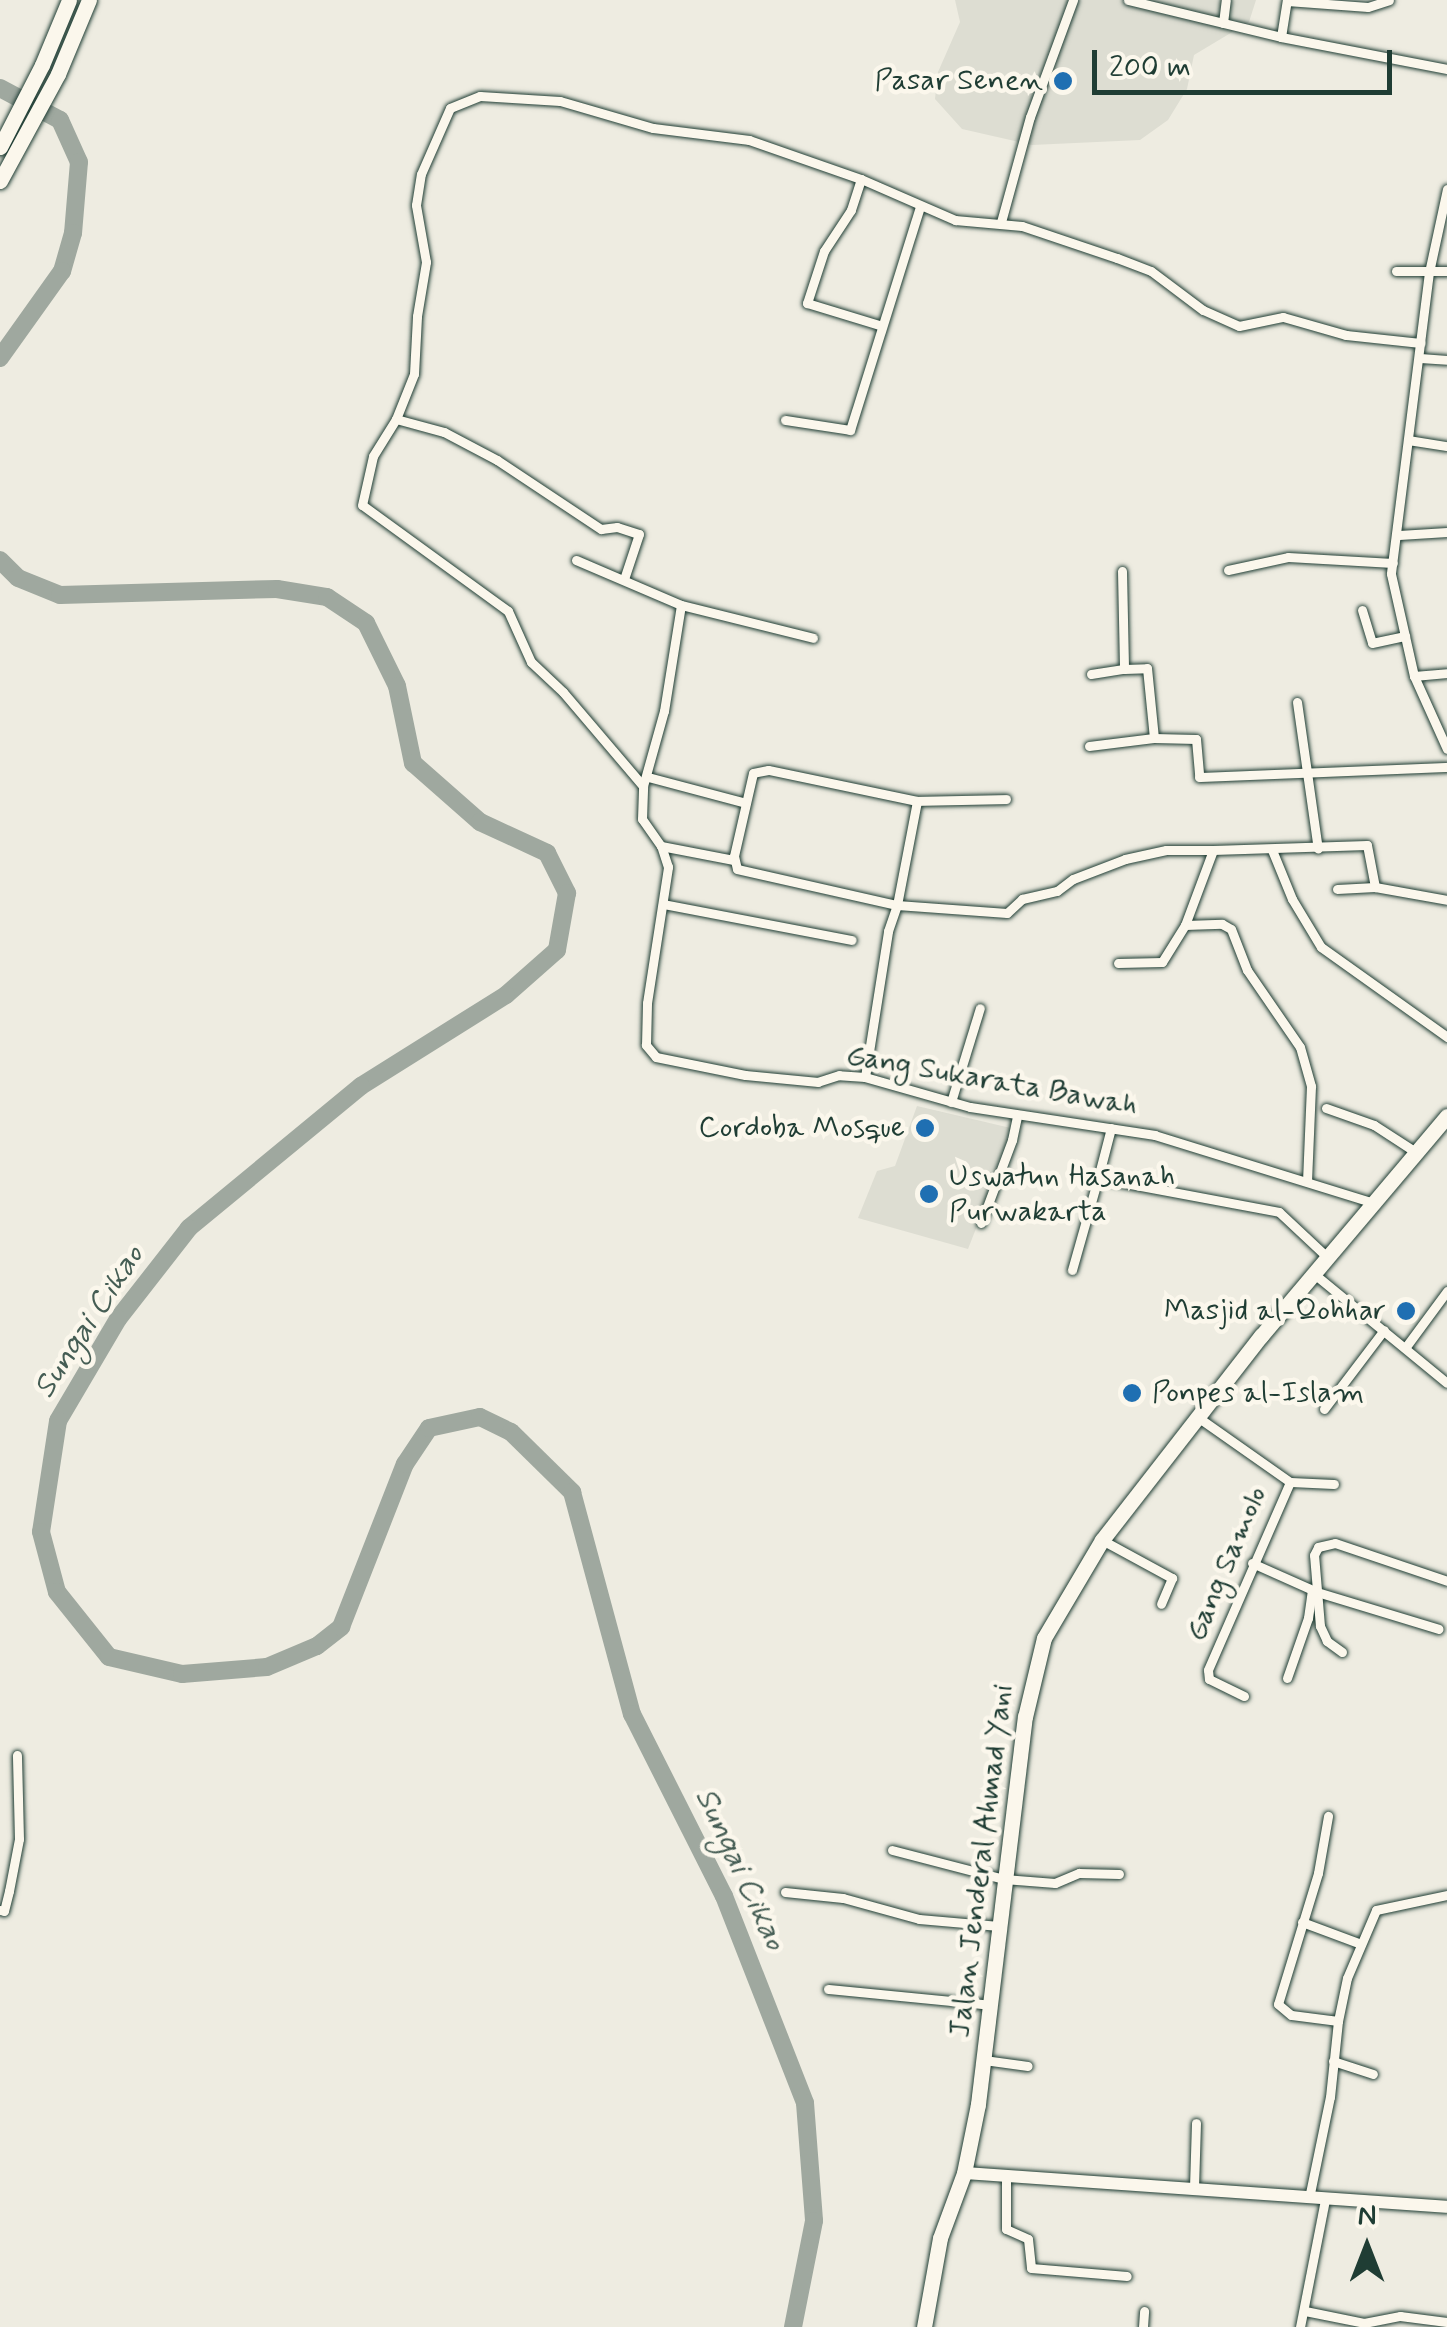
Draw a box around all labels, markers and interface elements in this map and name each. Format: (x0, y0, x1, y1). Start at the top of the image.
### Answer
scale bar (1097, 30, 1397, 92)
text: 200 m (1109, 48, 1191, 87)
place label: Pasar Senen (875, 63, 1043, 99)
marker: Pasar Senen (1052, 70, 1074, 92)
street label: Gang Sukarata Bawah (847, 1038, 1137, 1124)
place label: Cordoba Mosque (697, 1110, 905, 1146)
marker: Cordoba Mosque (914, 1117, 936, 1139)
place label: Uswatun Hasanah Purwakarta (949, 1159, 1186, 1230)
marker: Uswatun Hasanah Purwakarta (918, 1183, 940, 1205)
water label: Sungai Cikao (26, 1239, 152, 1405)
place label: Masjid al-Qohhar (1166, 1293, 1386, 1329)
marker: Masjid al-Qohhar (1395, 1300, 1417, 1322)
place label: Ponpes al-Islam (1152, 1375, 1362, 1411)
marker: Ponpes al-Islam (1121, 1382, 1143, 1404)
street label: Gang Samolo (1178, 1481, 1276, 1647)
street label: Jalan Jenderal Ahmad Yani (942, 1675, 1022, 2047)
water label: Sungai Cikao (686, 1782, 794, 1956)
north arrow (1317, 2197, 1417, 2297)
text: N (1358, 2198, 1376, 2235)

